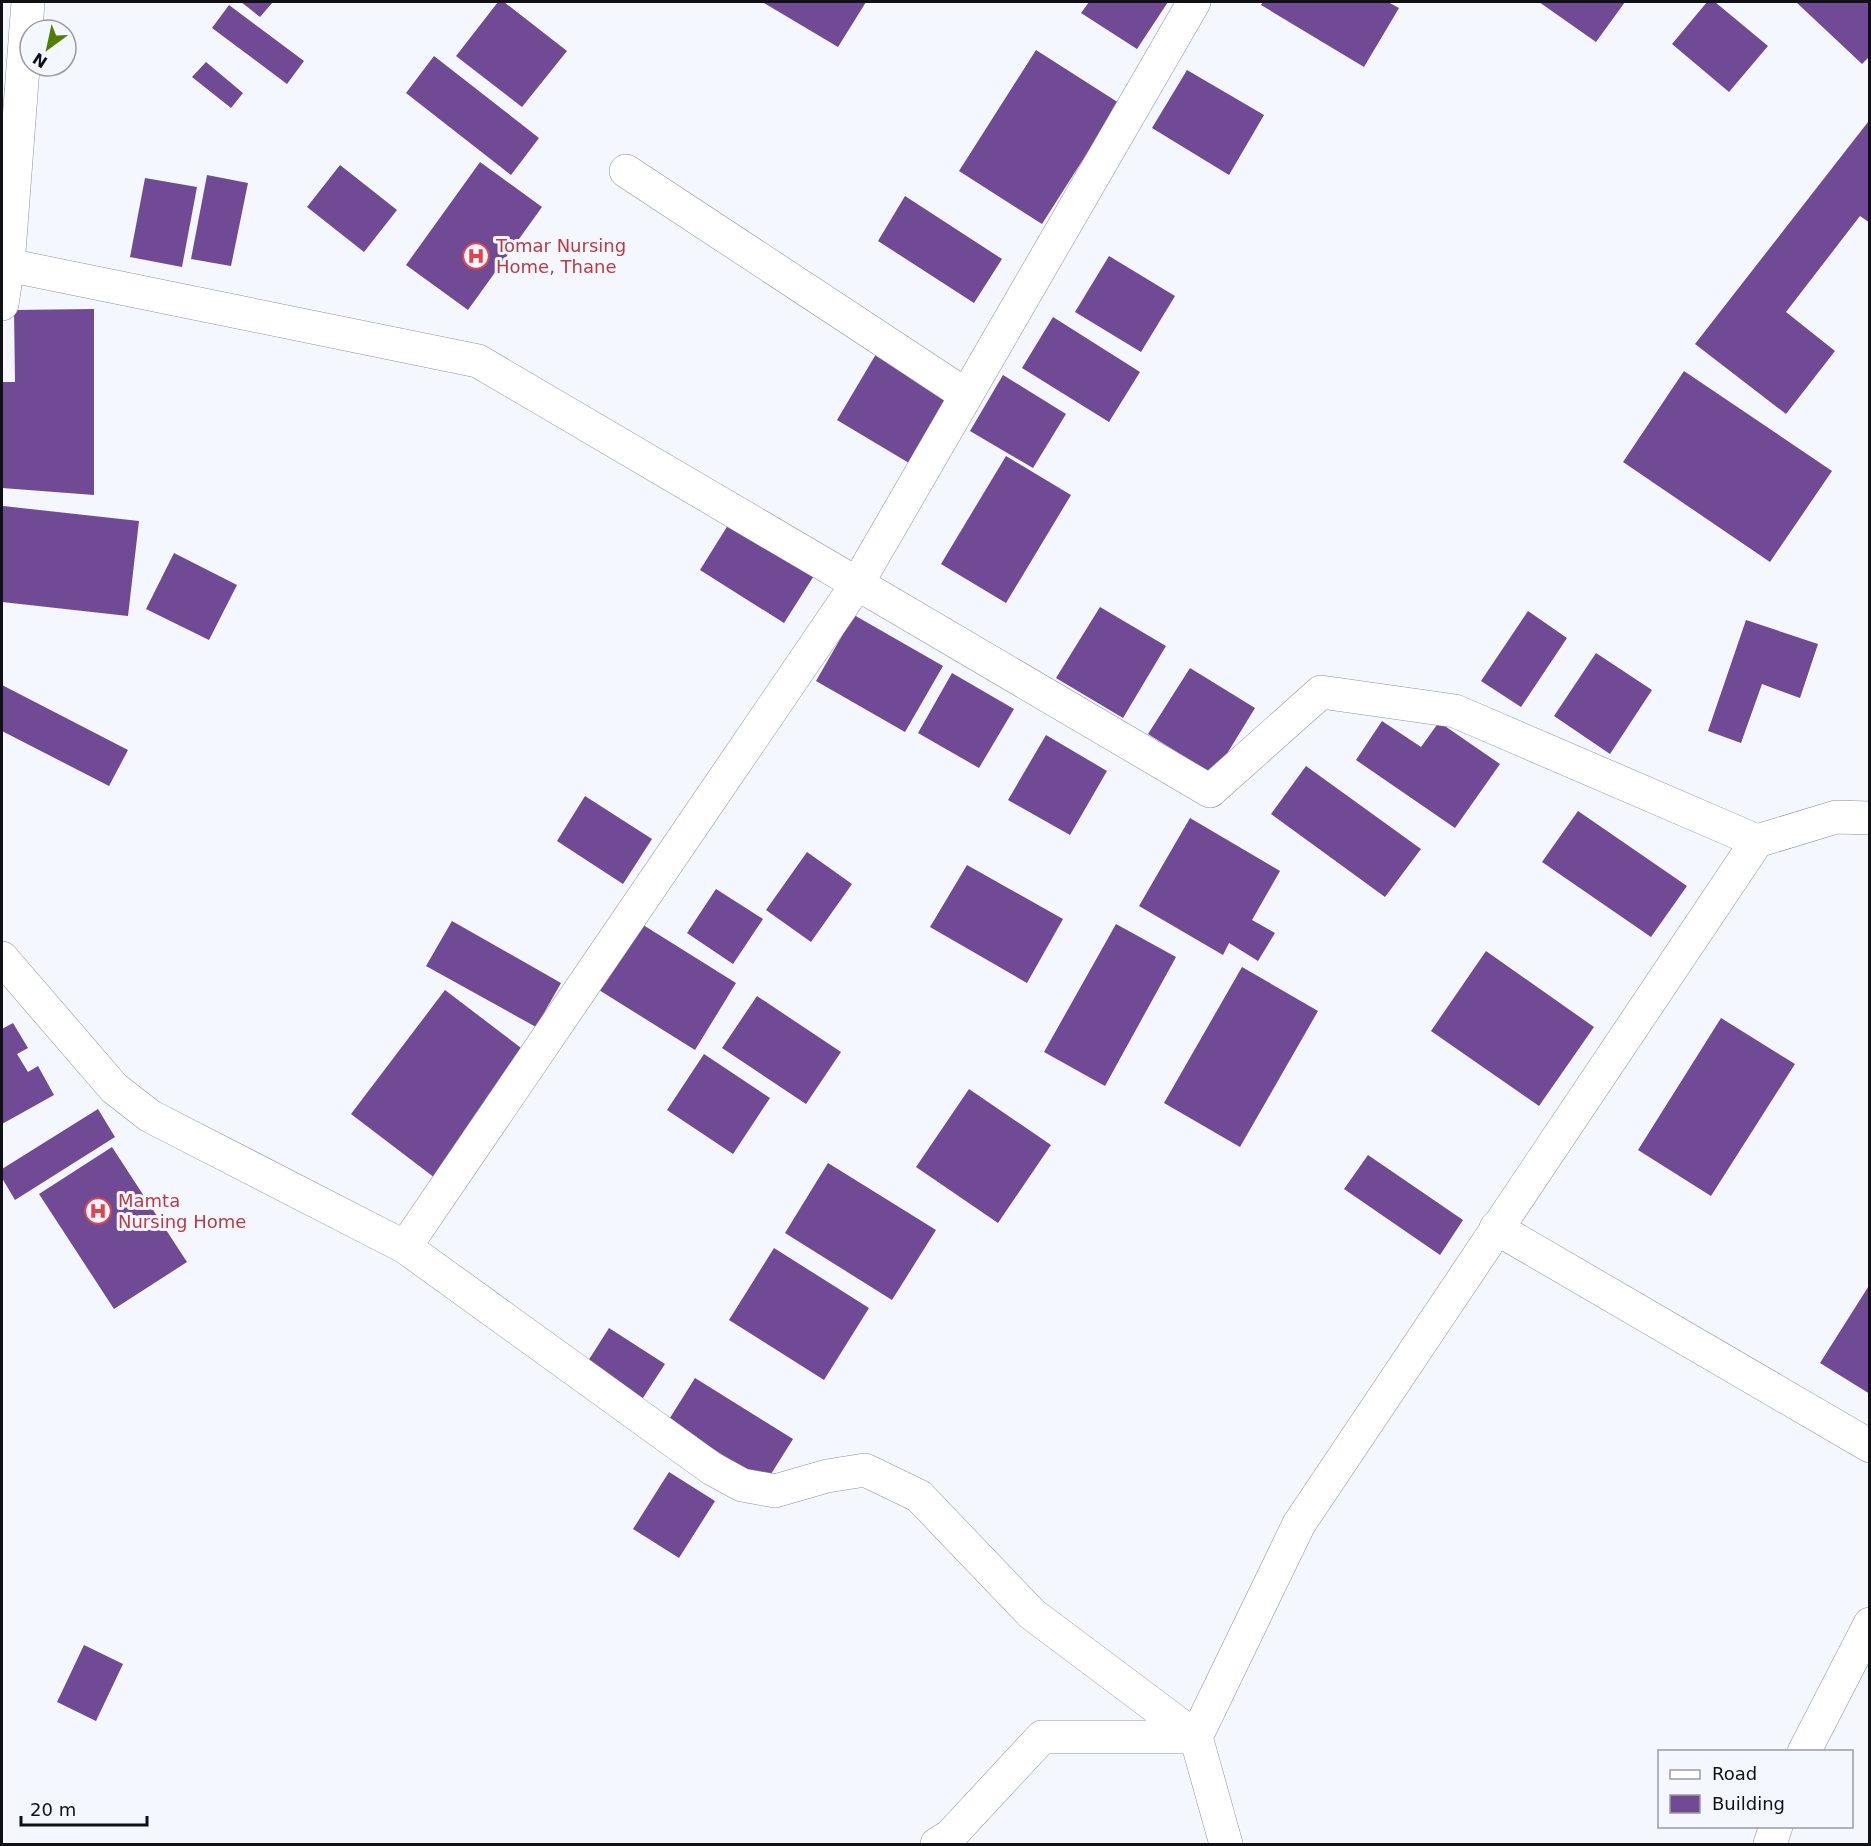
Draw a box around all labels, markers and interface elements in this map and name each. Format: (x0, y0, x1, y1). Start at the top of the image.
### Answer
north arrow (18, 18, 78, 78)
text: N (29, 49, 51, 72)
place label: Tomar Nursing Home, Thane (495, 235, 626, 277)
hospital icon: Tomar Nursing Home, Thane (461, 241, 491, 271)
place label: Mamta Nursing Home (118, 1190, 246, 1232)
hospital icon: Mamta Nursing Home (83, 1196, 113, 1226)
legend (1658, 1750, 1853, 1828)
text: Road (1712, 1763, 1757, 1784)
scale bar (21, 1789, 147, 1827)
text: Building (1712, 1793, 1785, 1814)
text: 20 m (30, 1799, 76, 1820)

